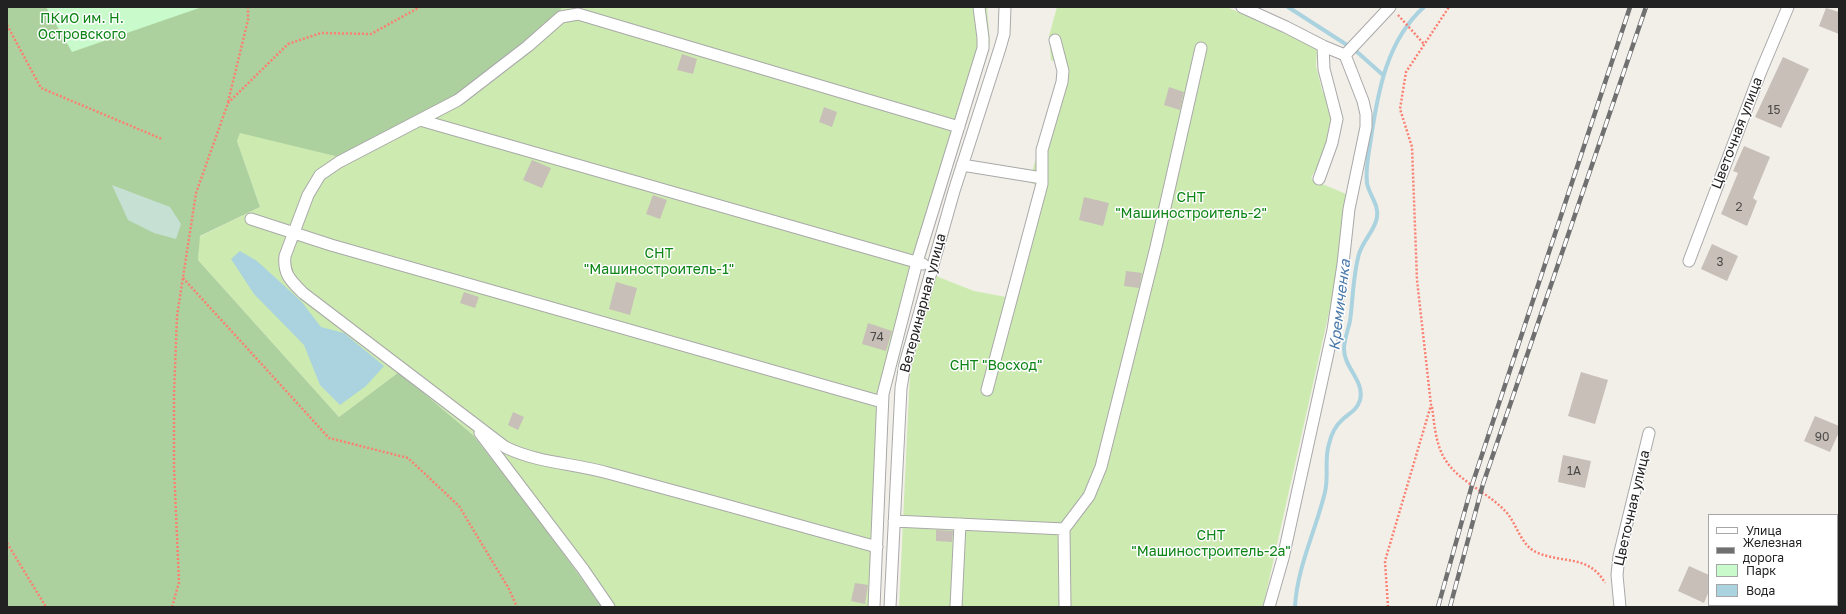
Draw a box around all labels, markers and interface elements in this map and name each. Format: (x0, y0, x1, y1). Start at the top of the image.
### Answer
park label: ПКиО им. Н. Островского (38, 11, 126, 44)
street label: Цветочная улица (1708, 75, 1766, 191)
house number: 15 (1768, 103, 1780, 117)
park label: СНТ "Машиностроитель-2" (1115, 190, 1267, 222)
house number: 2 (1736, 200, 1742, 214)
street label: Ветеринарная улица (896, 232, 950, 374)
park label: СНТ "Машиностроитель-1" (584, 246, 734, 278)
house number: 3 (1716, 255, 1724, 269)
water label: Кремиченка (1325, 258, 1355, 352)
house number: 74 (870, 330, 884, 344)
park label: СНТ "Восход" (950, 358, 1042, 374)
house number: 90 (1815, 430, 1829, 444)
street label: Цветочная улица (1610, 448, 1654, 568)
house number: 1А (1567, 464, 1581, 478)
legend (1708, 514, 1838, 606)
text: Улица (1746, 523, 1782, 538)
park label: СНТ "Машиностроитель-2а" (1131, 528, 1291, 560)
text: Железная дорога (1743, 535, 1802, 565)
text: Парк (1746, 563, 1776, 578)
text: Вода (1746, 583, 1775, 598)

